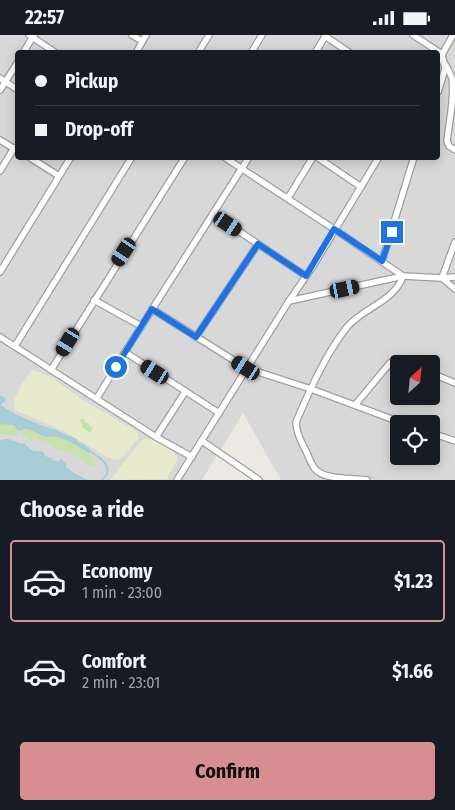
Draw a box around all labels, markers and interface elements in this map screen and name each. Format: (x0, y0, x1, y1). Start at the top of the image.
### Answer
text: 22:57 (25, 6, 64, 29)
text: Pickup (65, 70, 118, 93)
text: Drop-off (65, 118, 133, 141)
car (211, 209, 244, 239)
route end (381, 221, 403, 243)
car (109, 235, 138, 269)
car (328, 279, 361, 299)
car (53, 325, 82, 359)
car (229, 354, 262, 382)
north arrow (390, 355, 440, 405)
map controls (390, 355, 440, 465)
route start (105, 356, 127, 378)
car (138, 358, 171, 386)
button: locate (390, 415, 440, 465)
text: Choose a ride (20, 496, 144, 523)
icon: car (22, 559, 67, 604)
text: Economy (82, 560, 152, 583)
text: $1.23 (394, 570, 433, 593)
text: 1 min · 23:00 (82, 583, 162, 602)
icon: car (22, 649, 67, 694)
text: Comfort (82, 650, 146, 673)
text: $1.66 (392, 660, 433, 683)
text: 2 min · 23:01 (82, 673, 160, 692)
button: Confirm (20, 742, 435, 800)

